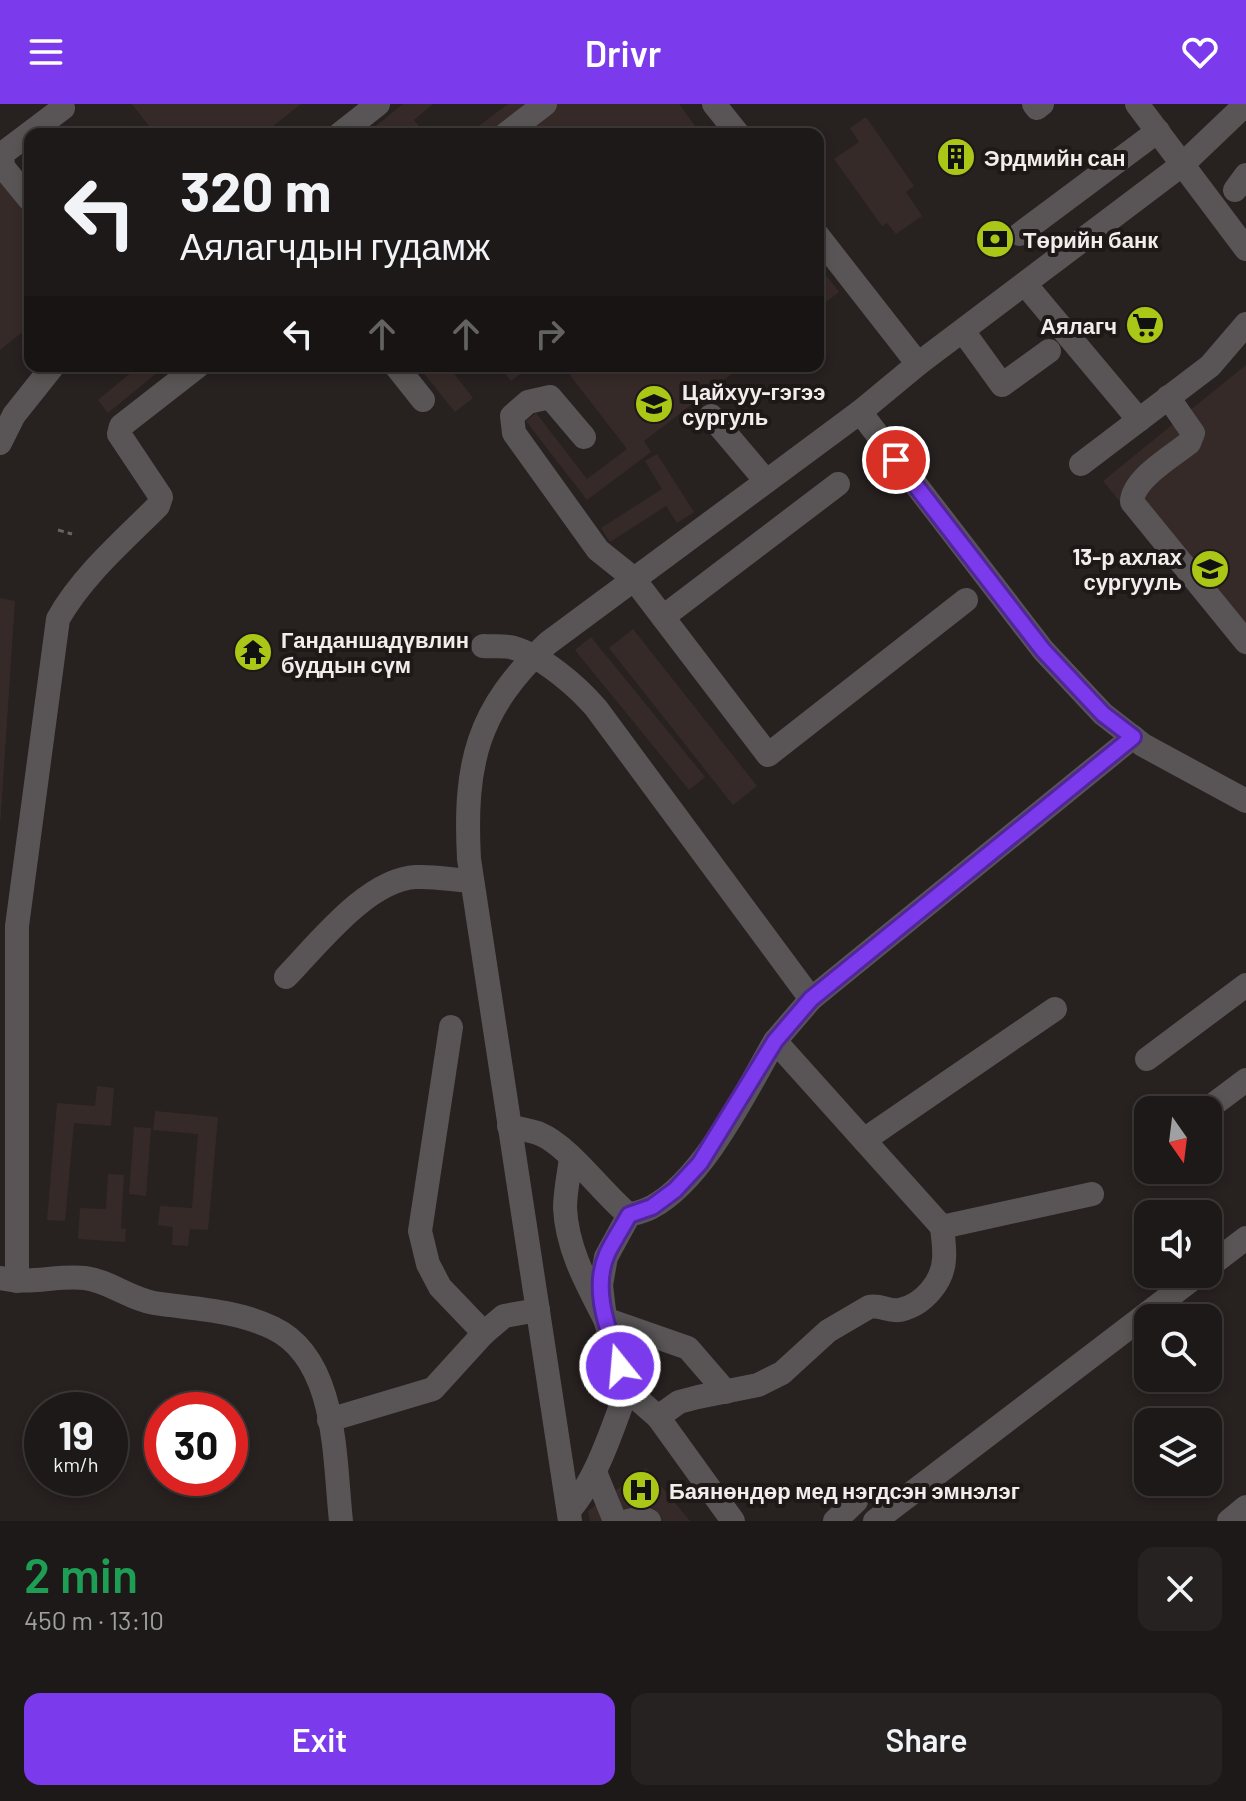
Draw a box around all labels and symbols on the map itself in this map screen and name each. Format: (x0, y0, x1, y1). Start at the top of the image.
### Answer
building icon: Эрдмийн сан (935, 136, 977, 178)
place label: Эрдмийн сан (984, 144, 1126, 171)
bank icon: Төрийн банк (974, 218, 1016, 260)
place label: Төрийн банк (1023, 226, 1159, 253)
supermarket icon: Аялагч (1124, 304, 1166, 346)
place label: Аялагч (1040, 312, 1117, 338)
place label: Цайхуу-гэгээ сургуль (682, 378, 825, 430)
school or university icon: Цайхуу-гэгээ сургуль (633, 383, 675, 425)
pin (862, 426, 930, 494)
place label: 13-р ахлах сургууль (1073, 543, 1183, 595)
school or university icon: 13-р ахлах сургууль (1189, 548, 1231, 590)
place label: Ганданшадүвлин буддын сүм (281, 626, 469, 678)
temple icon: Ганданшадүвлин буддын сүм (232, 631, 274, 673)
north arrow (1134, 1096, 1222, 1184)
position arrow (578, 1324, 662, 1408)
speed limit sign: 30 (144, 1392, 248, 1496)
hospital icon: Баянөндөр мед нэгдсэн эмнэлэг (620, 1469, 662, 1511)
place label: Баянөндөр мед нэгдсэн эмнэлэг (669, 1477, 1020, 1504)

